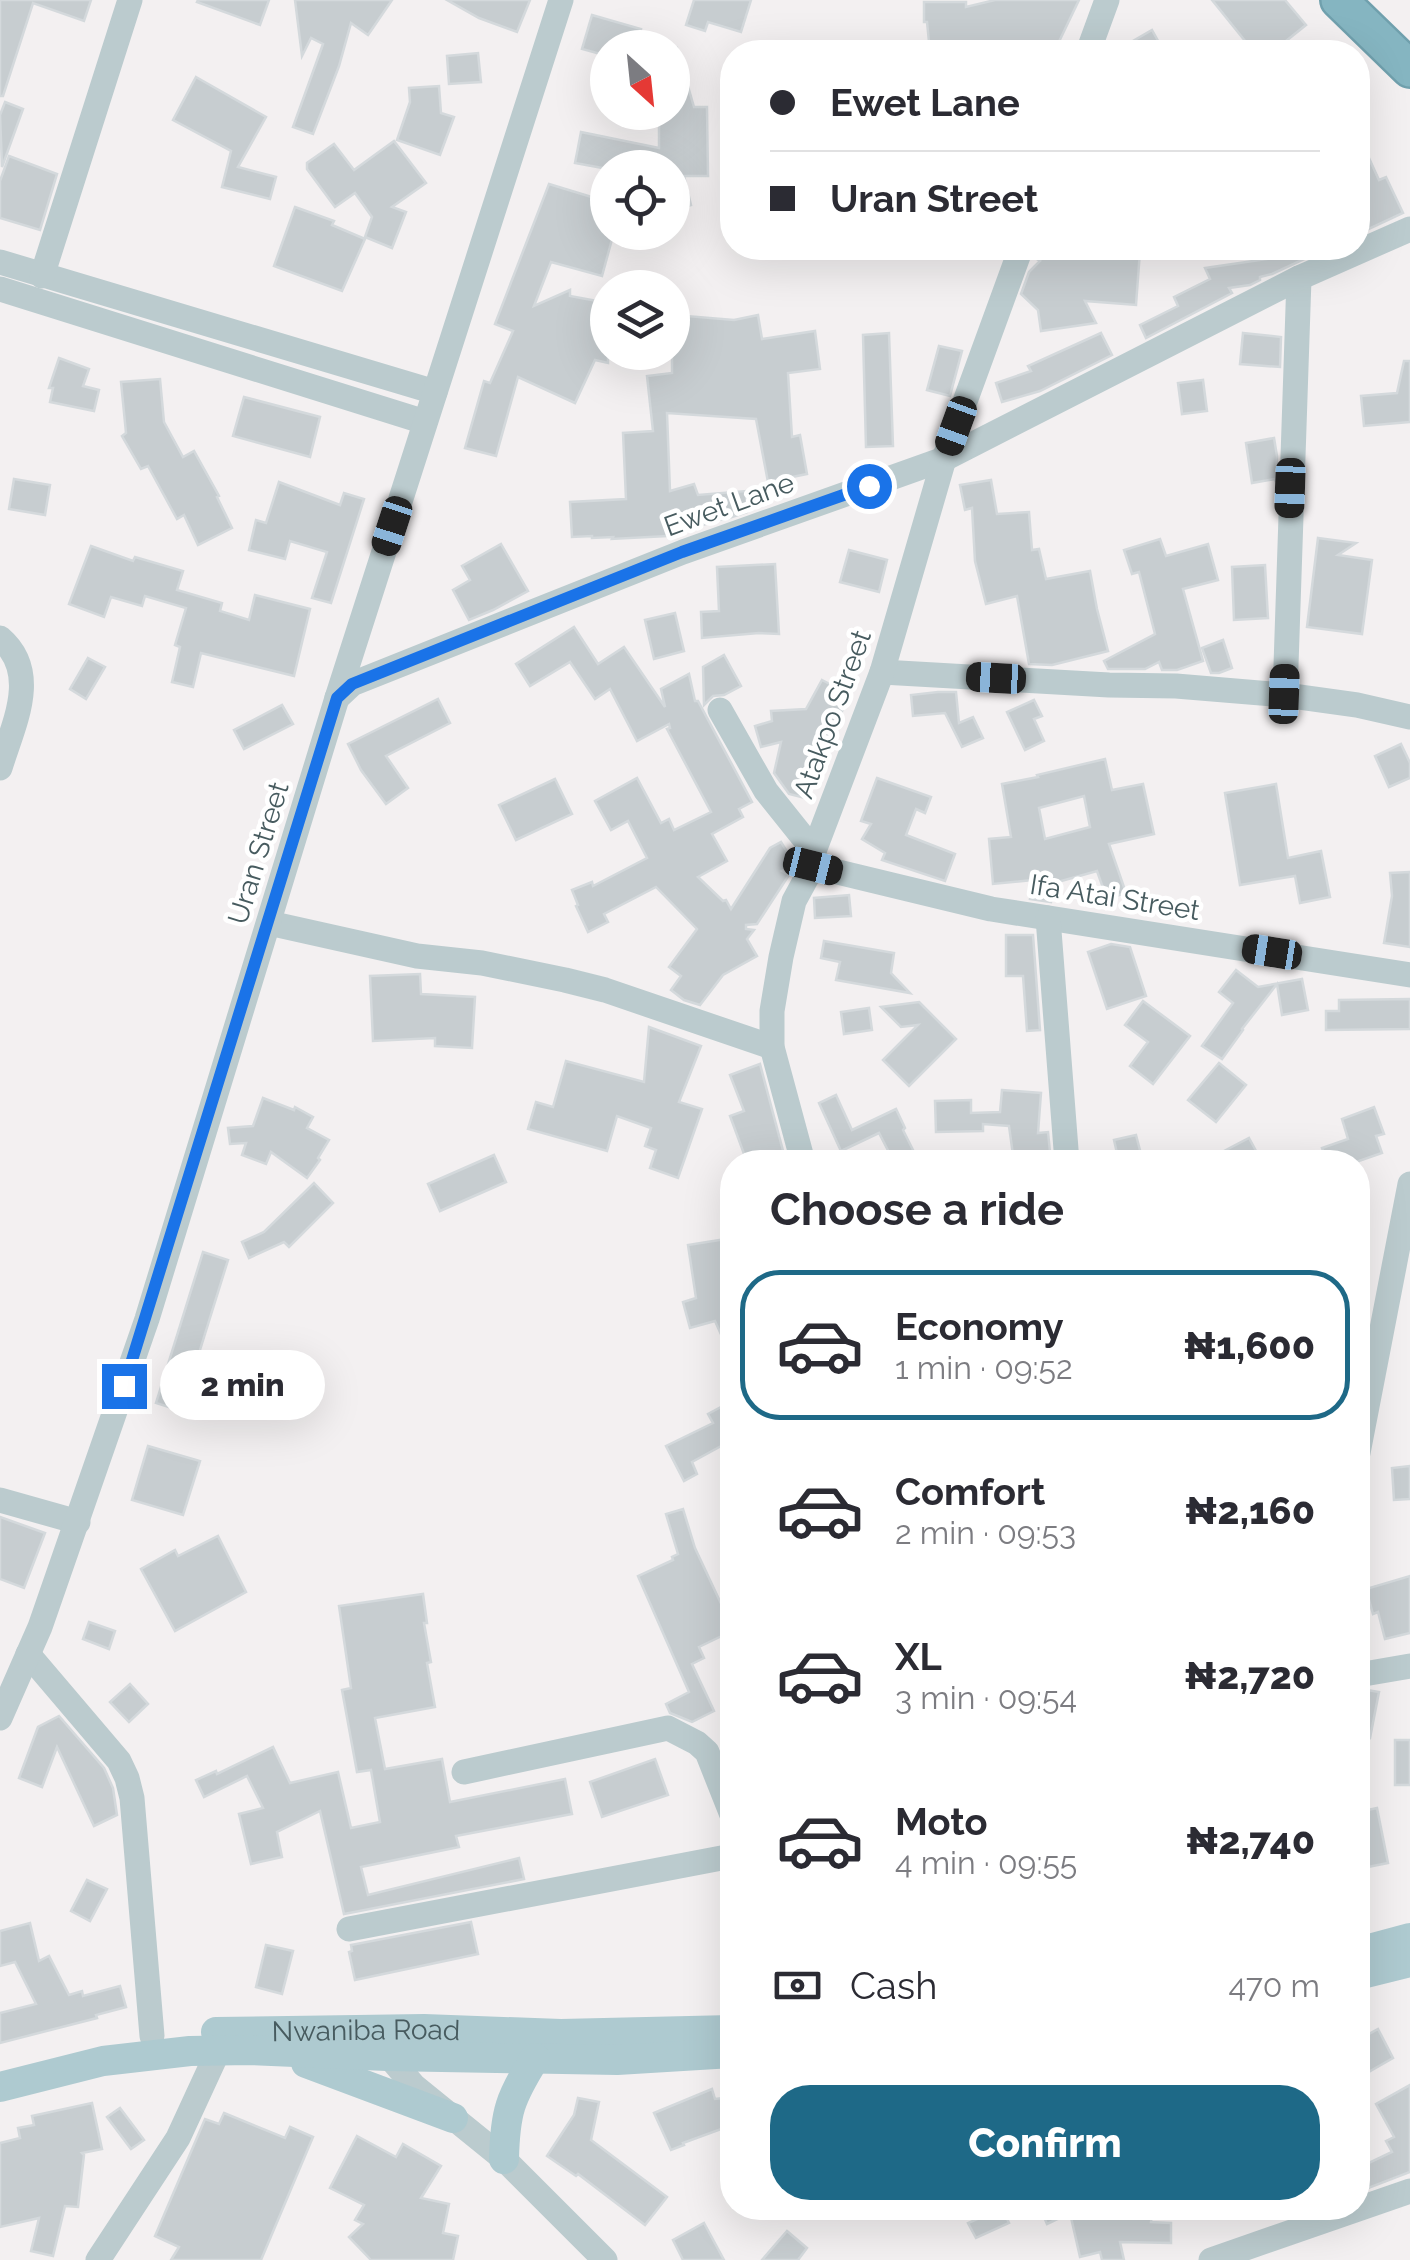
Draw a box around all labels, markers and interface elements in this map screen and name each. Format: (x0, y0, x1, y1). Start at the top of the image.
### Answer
north arrow (590, 30, 690, 130)
map controls (590, 30, 690, 370)
text: Ewet Lane (830, 80, 1020, 125)
button: locate (590, 150, 690, 250)
text: Uran Street (830, 176, 1038, 221)
button: layers (590, 270, 690, 370)
car (932, 393, 980, 459)
car (1274, 457, 1306, 519)
route start (847, 464, 892, 509)
street label: Ewet Lane (660, 466, 799, 543)
car (368, 493, 416, 559)
street label: Atakpo Street (787, 625, 878, 803)
car (965, 661, 1027, 695)
car (1268, 663, 1300, 725)
street label: Uran Street (221, 777, 296, 928)
car (780, 844, 846, 888)
street label: Ifa Atai Street (1028, 868, 1203, 927)
car (1240, 932, 1304, 972)
text: Choose a ride (770, 1183, 1064, 1236)
icon: car (775, 1300, 865, 1390)
text: Economy (895, 1304, 1064, 1349)
text: ₦1,600 (1183, 1323, 1315, 1368)
text: 1 min · 09:52 (895, 1349, 1073, 1386)
callout: 2 min (159, 1351, 324, 1421)
route end (102, 1364, 147, 1409)
text: 2 min (200, 1366, 285, 1403)
icon: car (775, 1465, 865, 1555)
text: Comfort (895, 1469, 1045, 1514)
text: ₦2,160 (1185, 1488, 1315, 1533)
text: 2 min · 09:53 (895, 1514, 1076, 1551)
icon: car (775, 1630, 865, 1720)
text: XL (895, 1634, 942, 1679)
text: ₦2,720 (1184, 1653, 1315, 1698)
text: 3 min · 09:54 (895, 1679, 1077, 1716)
icon: car (775, 1795, 865, 1885)
text: Moto (895, 1799, 988, 1844)
text: ₦2,740 (1186, 1818, 1315, 1863)
text: 4 min · 09:55 (895, 1844, 1077, 1881)
icon: cash (770, 1958, 825, 2013)
text: Cash (850, 1963, 937, 2008)
text: 470 m (1229, 1967, 1320, 2004)
street label: Nwaniba Road (271, 2013, 461, 2048)
button: Confirm (770, 2085, 1320, 2200)

